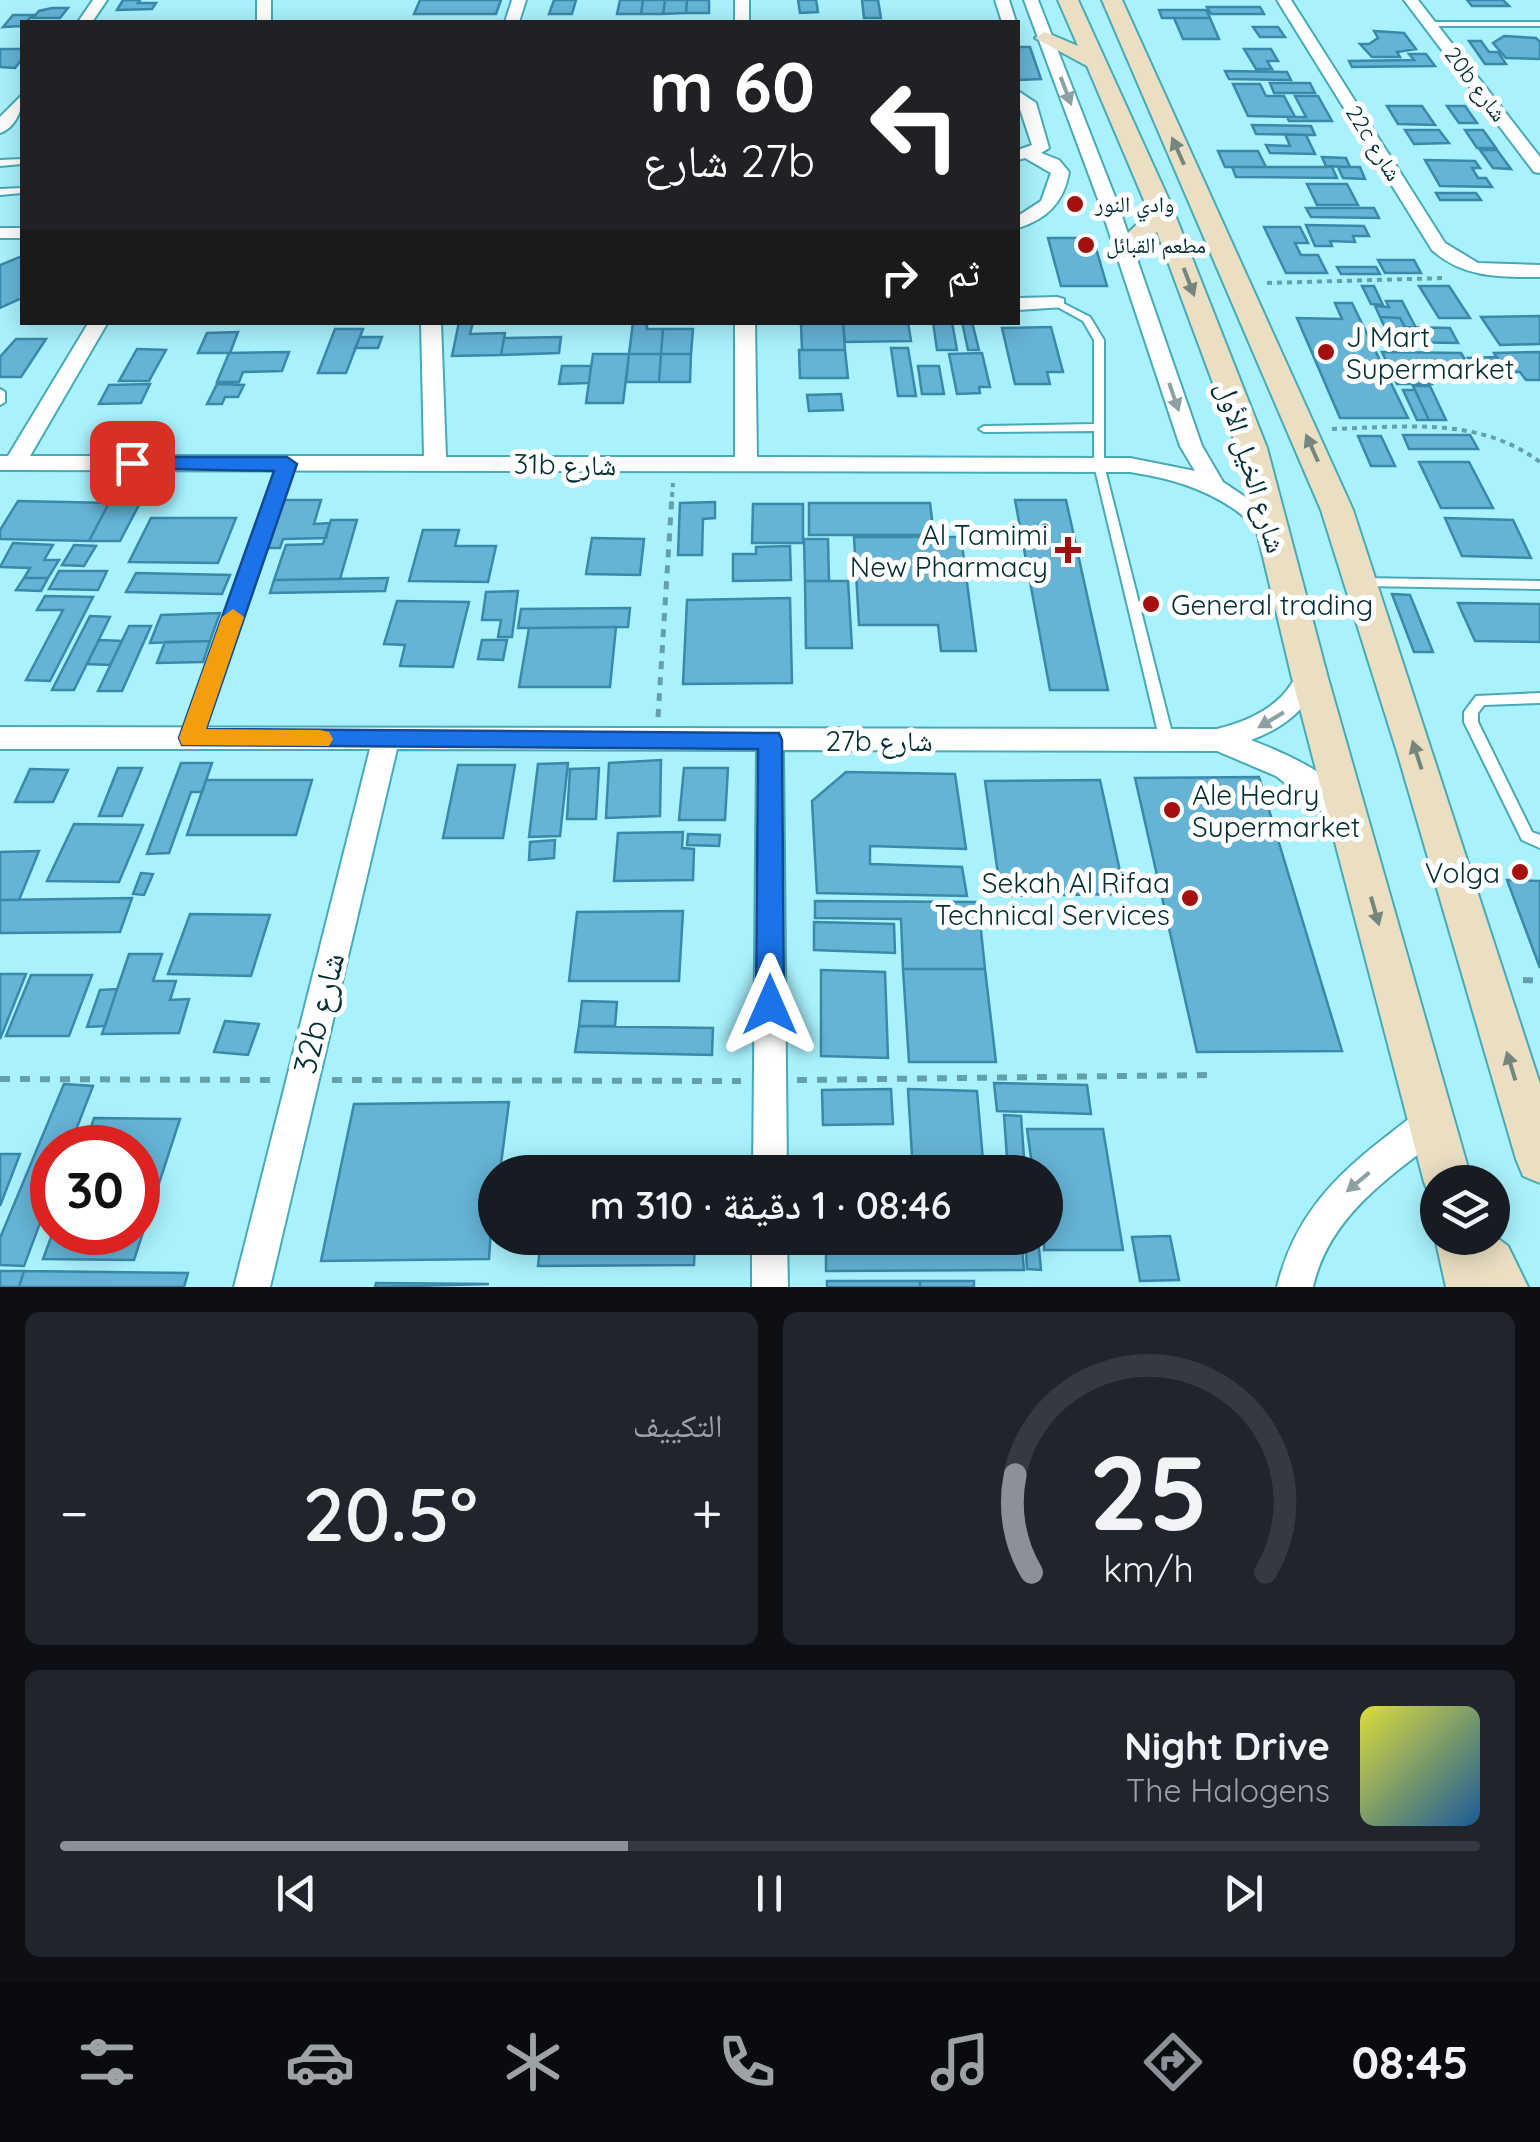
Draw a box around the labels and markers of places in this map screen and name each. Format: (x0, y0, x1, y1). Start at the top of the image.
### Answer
place label: وادي النور (1094, 190, 1174, 222)
marker: وادي النور (1064, 193, 1086, 215)
place label: مطعم القبائل (1106, 231, 1206, 260)
marker: مطعم القبائل (1075, 234, 1097, 256)
place label: J Mart Supermarket (1346, 319, 1514, 386)
marker: J Mart Supermarket (1315, 341, 1337, 363)
pin (90, 421, 175, 506)
place label: Al Tamimi New Pharmacy (850, 517, 1048, 584)
marker: Al Tamimi New Pharmacy (1057, 539, 1079, 561)
place label: General trading (1171, 587, 1373, 622)
marker: General trading (1140, 593, 1162, 615)
place label: Ale Hedry Supermarket (1192, 777, 1360, 844)
marker: Ale Hedry Supermarket (1161, 799, 1183, 821)
place label: Volga (1425, 855, 1500, 890)
marker: Volga (1509, 861, 1531, 883)
place label: Sekah Al Rifaa Technical Services (934, 865, 1170, 932)
marker: Sekah Al Rifaa Technical Services (1179, 887, 1201, 909)

